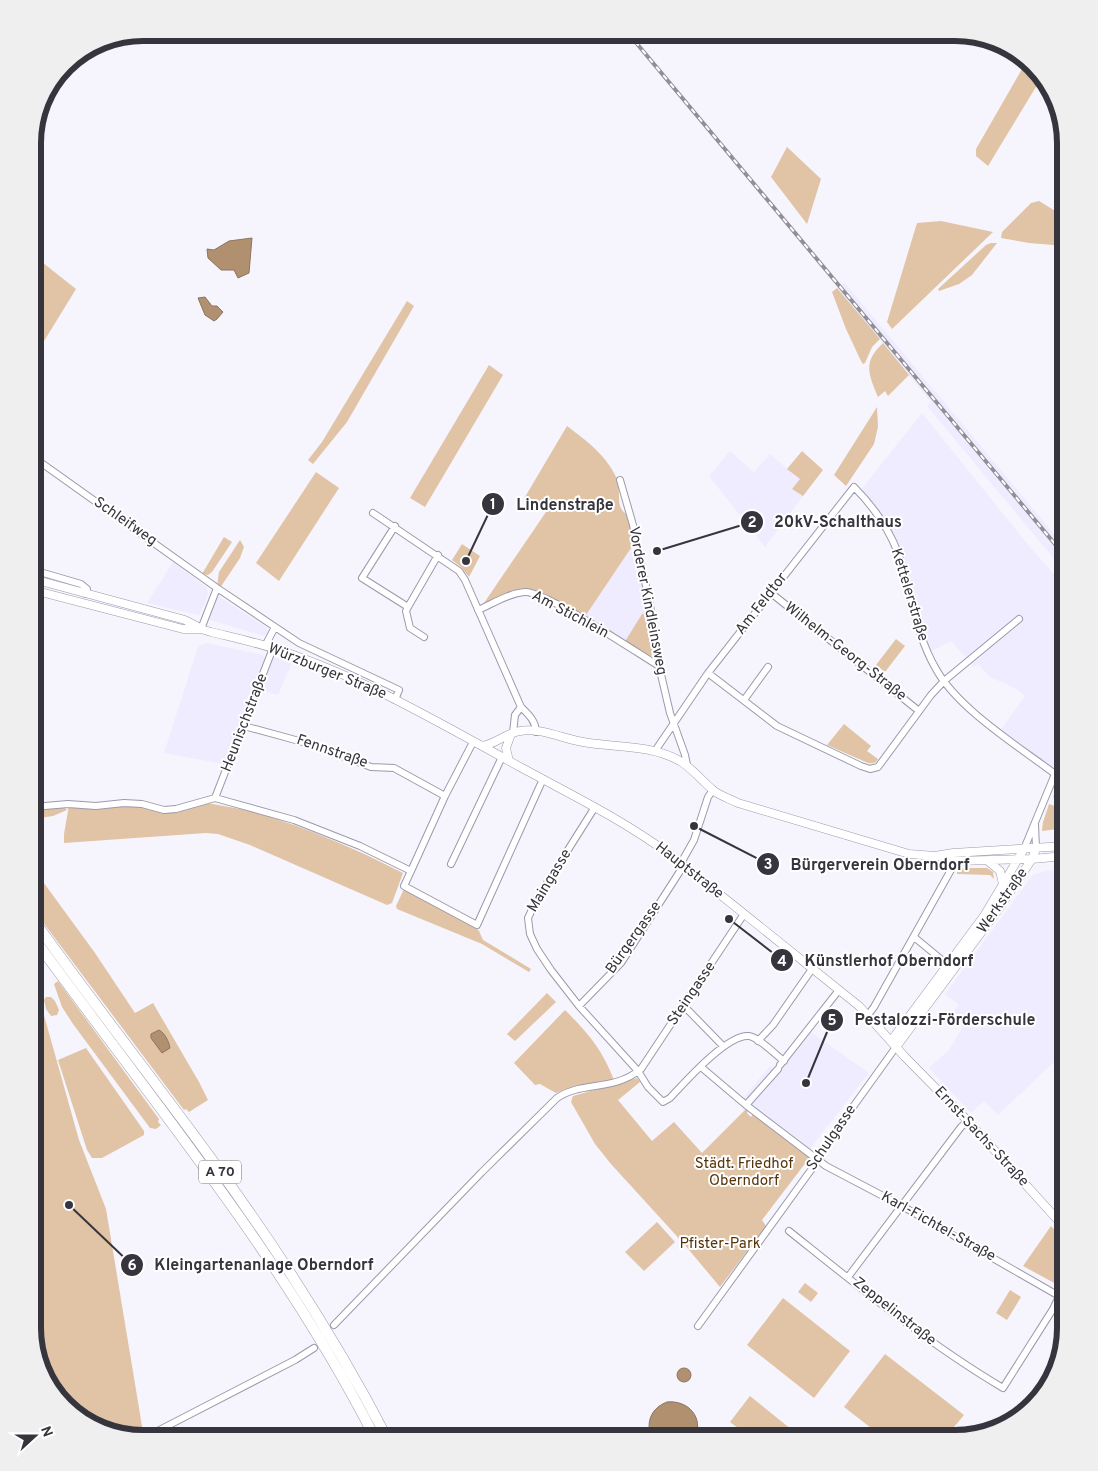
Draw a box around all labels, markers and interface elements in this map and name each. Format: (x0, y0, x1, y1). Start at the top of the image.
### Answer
callout: Lindenstraße (481, 489, 623, 520)
street label: Schleifweg (90, 493, 160, 551)
text: 1 (490, 496, 496, 515)
text: Lindenstraße (516, 496, 614, 516)
callout: 20kV-Schalthaus (739, 506, 912, 537)
text: 20kV-Schalthaus (774, 513, 902, 533)
text: 2 (747, 514, 757, 533)
street label: Vorderer Kindleinsweg (623, 525, 671, 677)
street label: Kettelerstraße (886, 546, 932, 644)
street label: Am Feldtor (732, 569, 792, 639)
street label: Am Stichlein (528, 587, 612, 643)
street label: Wilhelm-Georg-Straße (780, 598, 910, 706)
street label: Würzburger Straße (265, 640, 389, 704)
street label: Heunischstraße (218, 671, 272, 775)
street label: Fennstraße (294, 731, 370, 773)
street label: Hauptstraße (651, 838, 727, 904)
street label: Maingasse (524, 846, 576, 916)
callout: Bürgerverein Oberndorf (755, 849, 979, 880)
text: 3 (764, 856, 773, 875)
text: Bürgerverein Oberndorf (790, 856, 970, 876)
street label: Werkstraße (974, 865, 1032, 937)
street label: Bürgergasse (602, 898, 666, 978)
callout: Künstlerhof Oberndorf (770, 945, 983, 976)
text: Künstlerhof Oberndorf (805, 952, 974, 972)
text: 4 (777, 953, 787, 972)
street label: Steingasse (664, 958, 720, 1030)
callout: Pestalozzi-Förderschule (819, 1004, 1045, 1035)
text: Pestalozzi-Förderschule (855, 1011, 1036, 1031)
text: 5 (827, 1012, 837, 1031)
street label: Ernst-Sachs-Straße (930, 1083, 1032, 1191)
street label: Schulgasse (803, 1101, 861, 1175)
park label: Städt. Friedhof Oberndorf (695, 1155, 793, 1191)
road number: A 70 (199, 1160, 241, 1184)
street label: Karl-Fichtel-Straße (877, 1188, 999, 1266)
park label: Pfister-Park (679, 1235, 761, 1254)
callout: Kleingartenanlage Oberndorf (120, 1249, 384, 1280)
text: Kleingartenanlage Oberndorf (154, 1256, 374, 1276)
text: 6 (127, 1257, 137, 1276)
street label: Zeppelinstraße (848, 1273, 940, 1351)
north arrow (10, 1411, 60, 1461)
text: N (36, 1424, 55, 1440)

